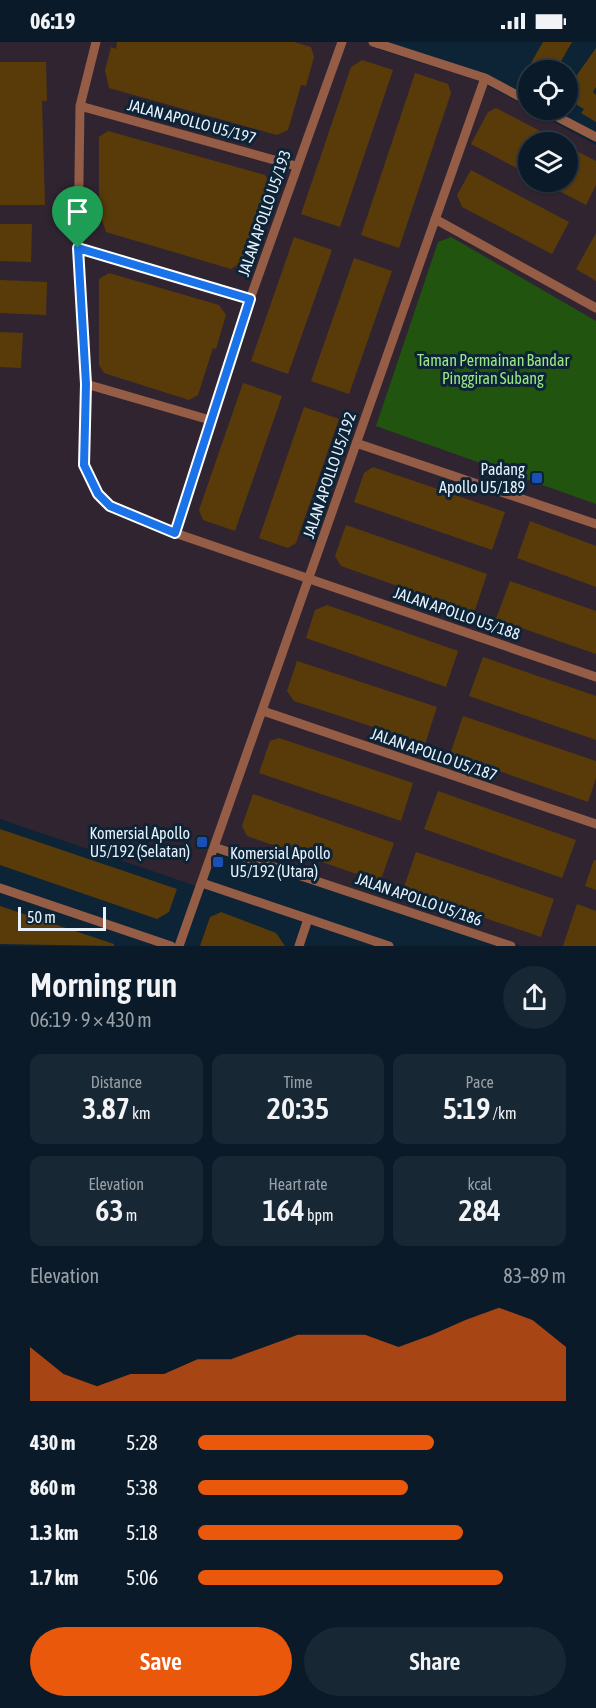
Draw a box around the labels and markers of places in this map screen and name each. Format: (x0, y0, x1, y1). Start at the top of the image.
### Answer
pin (52, 186, 103, 248)
place label: Padang Apollo U5/189 (439, 460, 525, 497)
marker: Padang Apollo U5/189 (530, 471, 544, 485)
place label: Komersial Apollo U5/192 (Selatan) (89, 824, 190, 861)
marker: Komersial Apollo U5/192 (Selatan) (195, 835, 209, 849)
place label: Komersial Apollo U5/192 (Utara) (230, 844, 331, 881)
marker: Komersial Apollo U5/192 (Utara) (211, 855, 225, 869)

